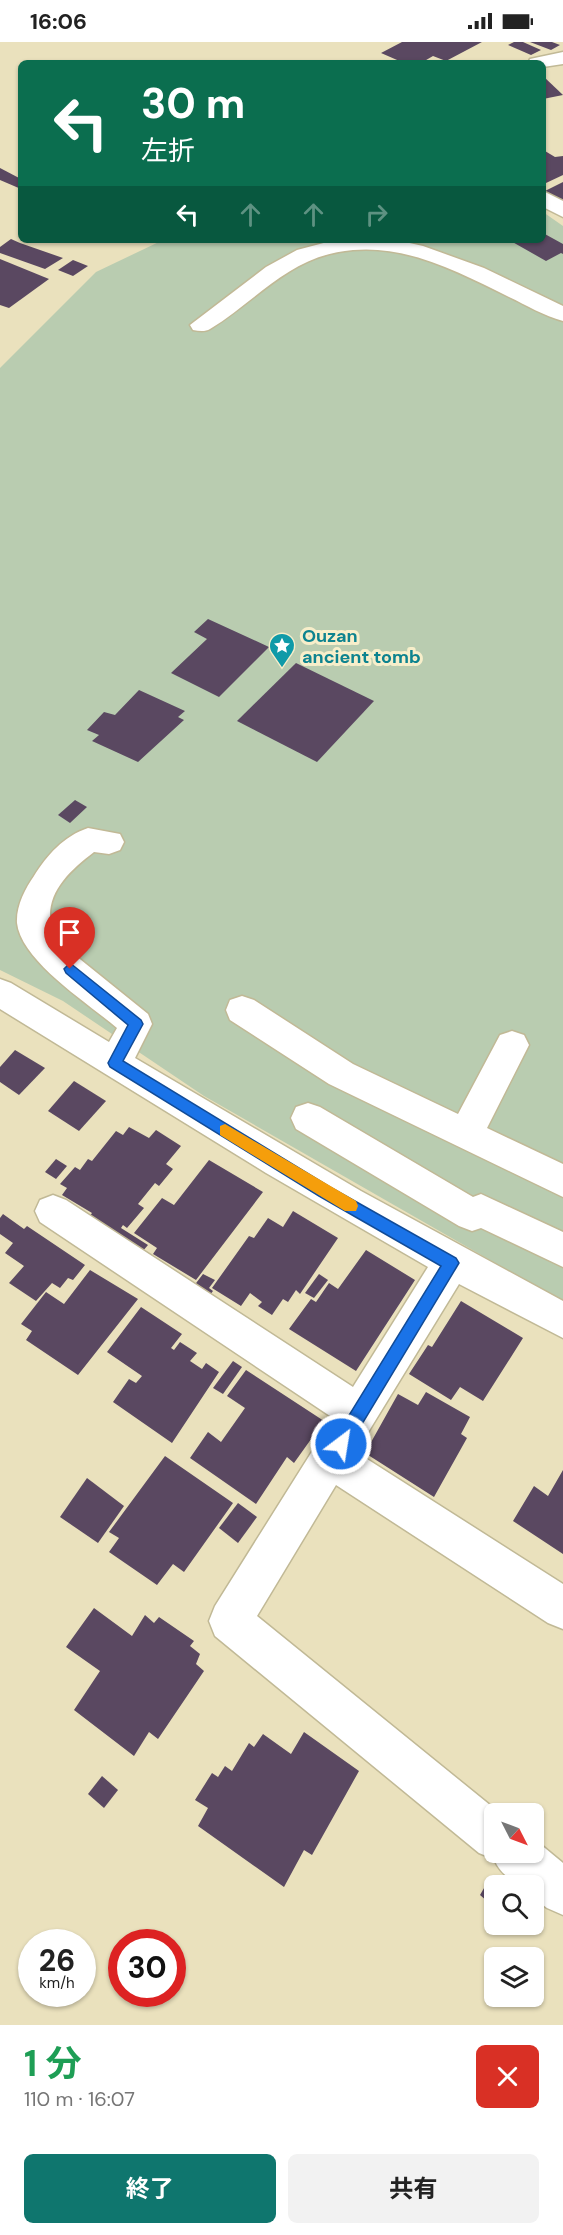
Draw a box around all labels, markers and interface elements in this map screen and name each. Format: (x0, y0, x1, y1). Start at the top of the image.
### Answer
text: 16:06 (30, 7, 87, 36)
text: 30 m (141, 76, 245, 131)
icon: left (42, 84, 120, 162)
text: 左折 (141, 133, 195, 168)
icon: left (171, 198, 204, 231)
icon: ahead (234, 198, 267, 231)
icon: ahead (297, 198, 330, 231)
icon: right (360, 198, 393, 231)
place label: Ouzan ancient tomb (302, 624, 421, 669)
place icon: Ouzan ancient tomb (267, 631, 297, 669)
pin (44, 907, 95, 969)
icon: arrive (53, 916, 86, 949)
position arrow (309, 1412, 373, 1476)
north arrow (484, 1803, 544, 1863)
map controls (484, 1803, 544, 2007)
button: search (484, 1875, 544, 1935)
speed limit sign: 30 (108, 1929, 186, 2007)
text: 26 (39, 1941, 75, 1980)
button: layers (484, 1947, 544, 2007)
text: km/h (39, 1973, 75, 1993)
text: 1 分 (24, 2040, 82, 2087)
button: close (476, 2045, 539, 2108)
text: 110 m · 16:07 (24, 2086, 135, 2112)
button: 終了 (24, 2154, 276, 2223)
button: 共有 (288, 2154, 539, 2223)

